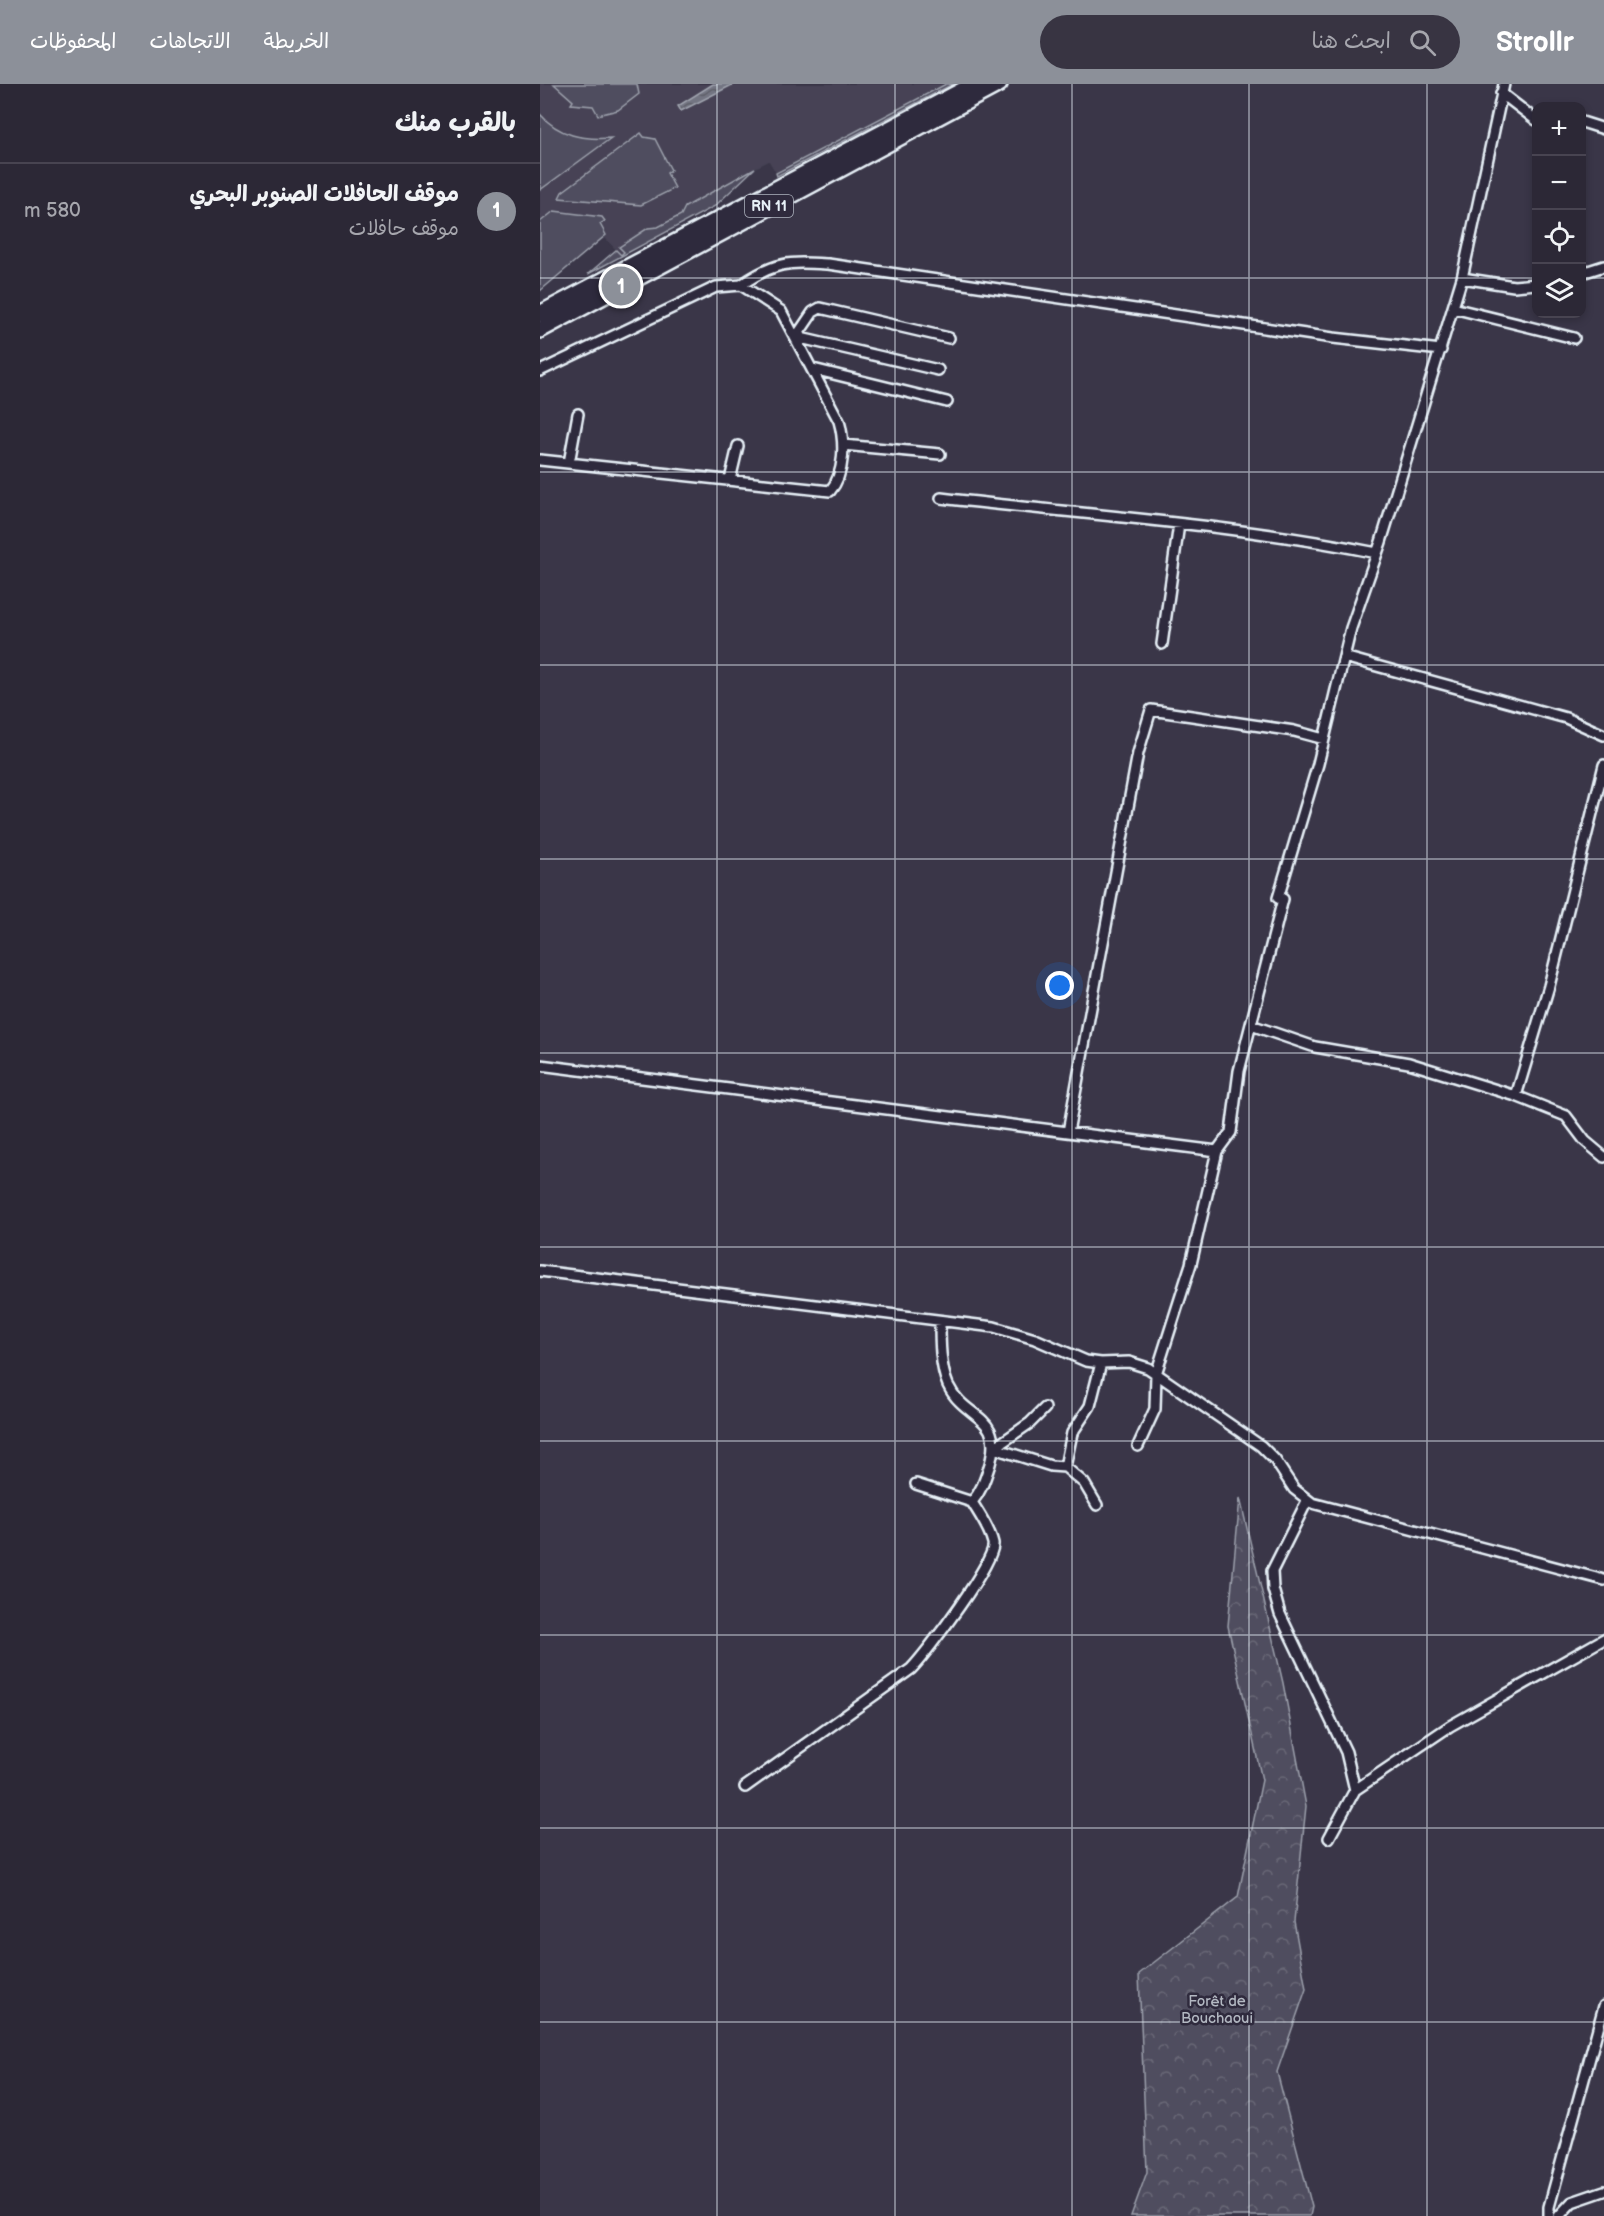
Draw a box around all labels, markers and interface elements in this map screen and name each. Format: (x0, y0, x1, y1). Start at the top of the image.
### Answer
search box (1040, 15, 1460, 69)
icon: search (1406, 26, 1439, 59)
text: Strollr (1496, 26, 1574, 59)
text: ابحث هنا (1311, 28, 1391, 55)
text: المحفوظات (30, 29, 116, 54)
text: الاتجاهات (149, 29, 231, 54)
text: الخريطة (264, 29, 329, 54)
map controls (1532, 102, 1586, 318)
button: + (1532, 102, 1586, 156)
text: بالقرب منك (395, 108, 516, 139)
button: − (1532, 156, 1586, 210)
text: موقف الحافلات الصنوبر البحري (190, 181, 459, 208)
road number: RN 11 (745, 195, 793, 217)
text: 580 m (24, 199, 81, 223)
text: 1 (492, 199, 501, 223)
button: locate (1532, 210, 1586, 264)
text: موقف حافلات (349, 217, 459, 241)
pin: 1 (602, 264, 640, 308)
button: layers (1532, 264, 1586, 318)
your location (1045, 971, 1074, 1000)
park label: Forêt de Bouchaoui (1181, 1992, 1253, 2028)

